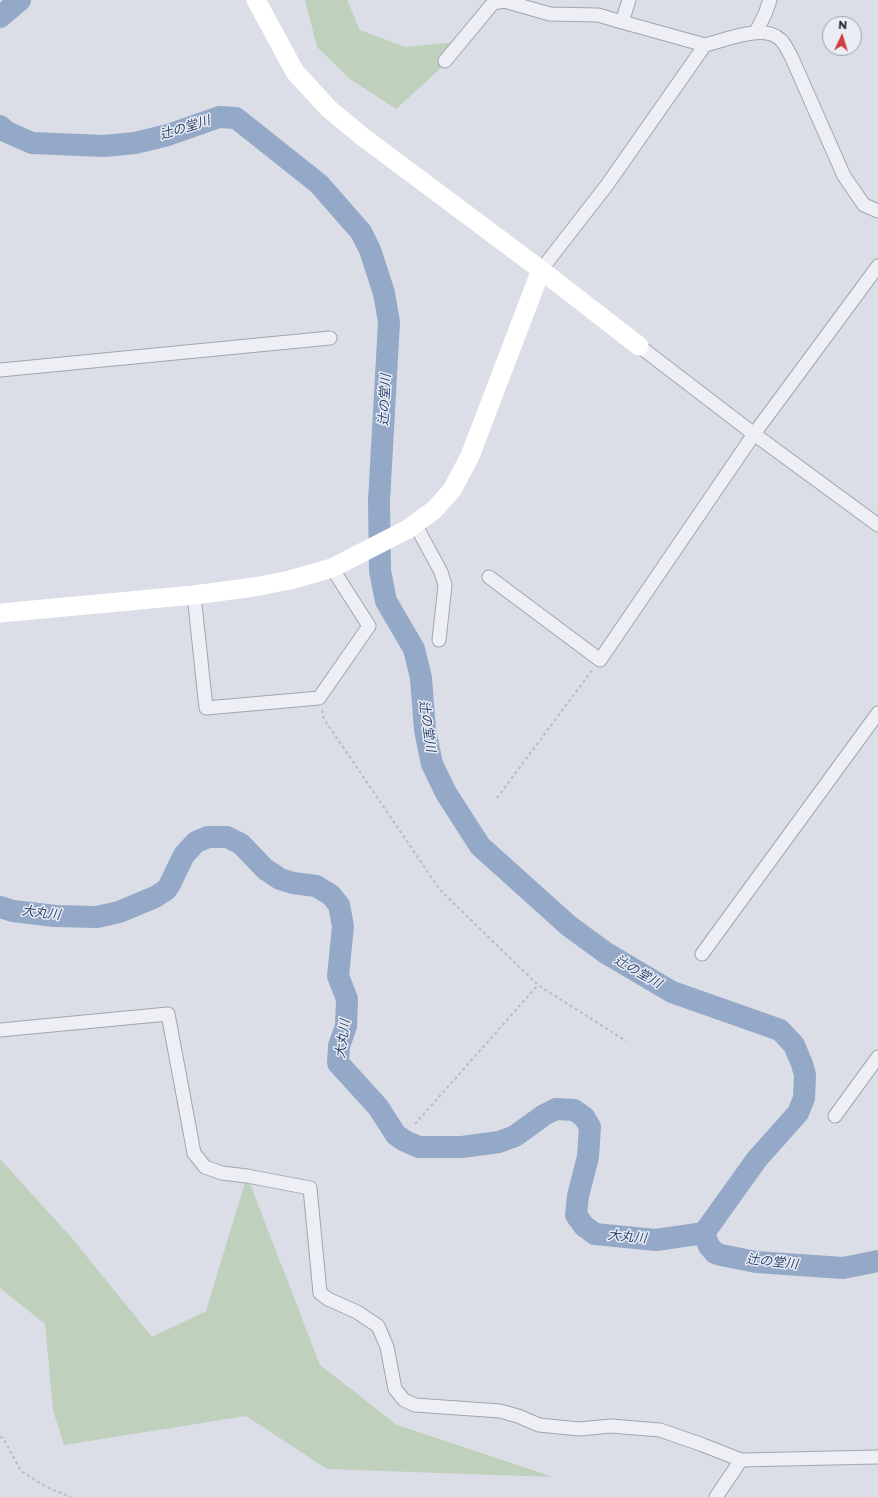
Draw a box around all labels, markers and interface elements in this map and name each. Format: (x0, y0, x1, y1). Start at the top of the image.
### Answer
north arrow (822, 16, 862, 56)
text: N (838, 18, 848, 32)
water label: 辻の堂川 (158, 113, 212, 143)
water label: 辻の堂川 (376, 374, 394, 426)
water label: 辻の堂川 (416, 699, 438, 753)
water label: 大丸川 (21, 903, 61, 923)
water label: 辻の堂川 (612, 952, 664, 992)
water label: 大丸川 (333, 1019, 353, 1059)
water label: 大丸川 (607, 1228, 647, 1246)
water label: 辻の堂川 (745, 1252, 799, 1272)

